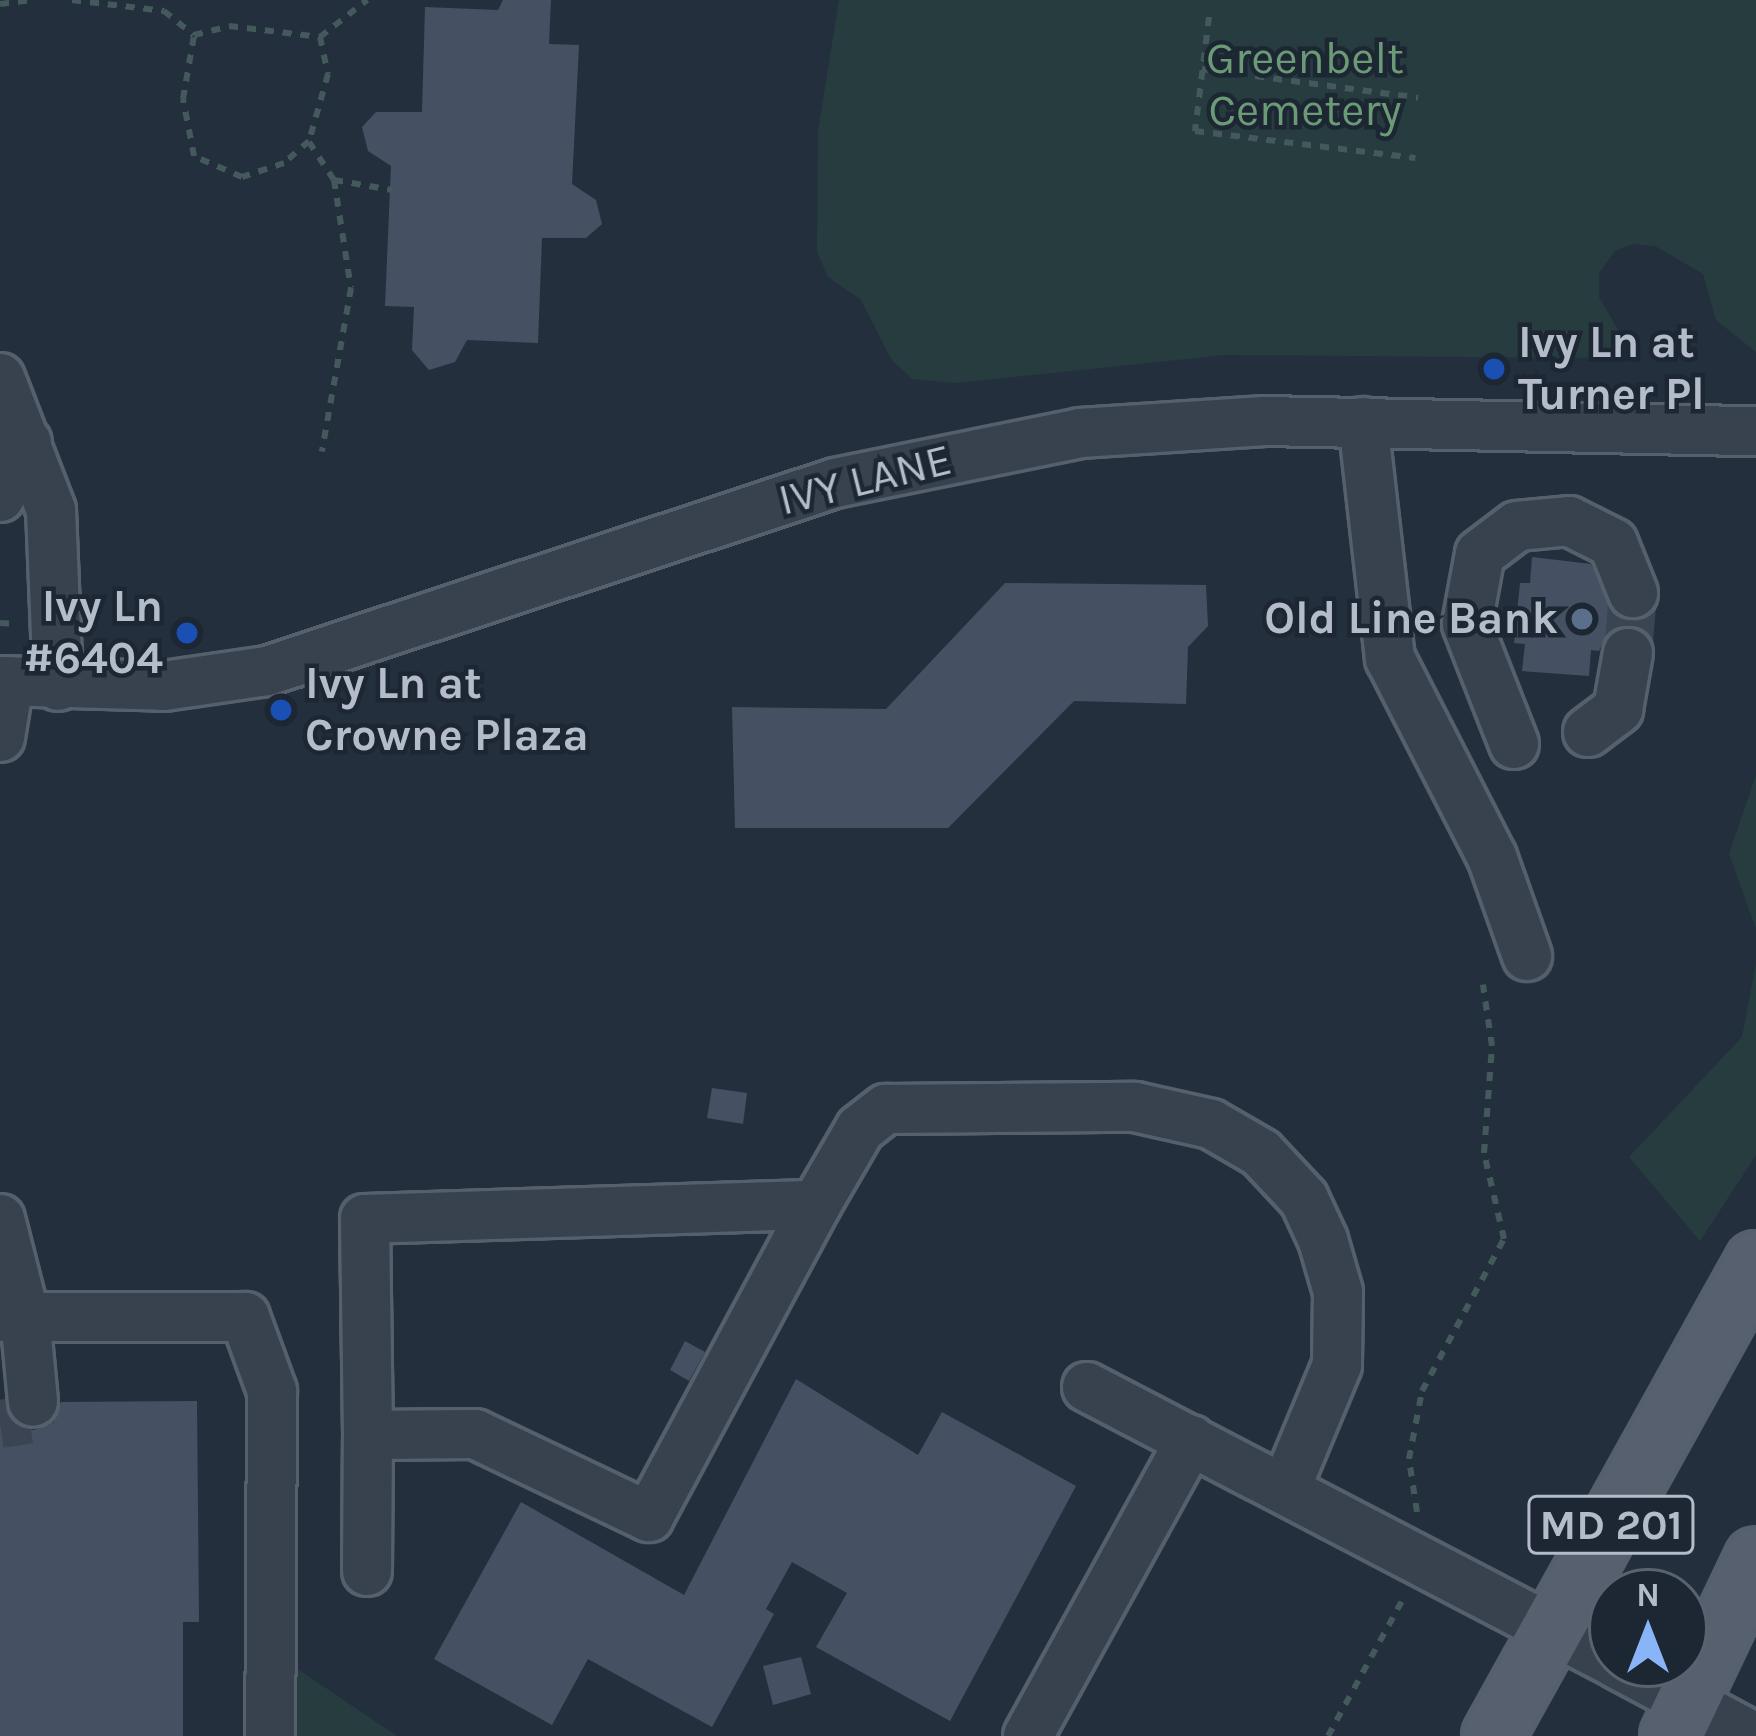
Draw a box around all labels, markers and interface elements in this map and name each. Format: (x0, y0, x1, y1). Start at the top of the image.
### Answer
park label: Greenbelt Cemetery (1206, 32, 1404, 138)
place label: Ivy Ln at Turner Pl (1518, 316, 1705, 422)
marker: Ivy Ln at Turner Pl (1481, 356, 1507, 382)
street label: IVY LANE (773, 432, 957, 528)
place label: Ivy Ln #6404 (23, 580, 163, 686)
place label: Old Line Bank (1264, 592, 1558, 646)
marker: Old Line Bank (1569, 606, 1595, 632)
marker: Ivy Ln #6404 (174, 620, 200, 646)
place label: Ivy Ln at Crowne Plaza (305, 657, 589, 763)
marker: Ivy Ln at Crowne Plaza (268, 697, 294, 723)
road number: MD 201 (1527, 1489, 1695, 1561)
north arrow (1588, 1568, 1708, 1688)
text: N (1636, 1576, 1660, 1614)

